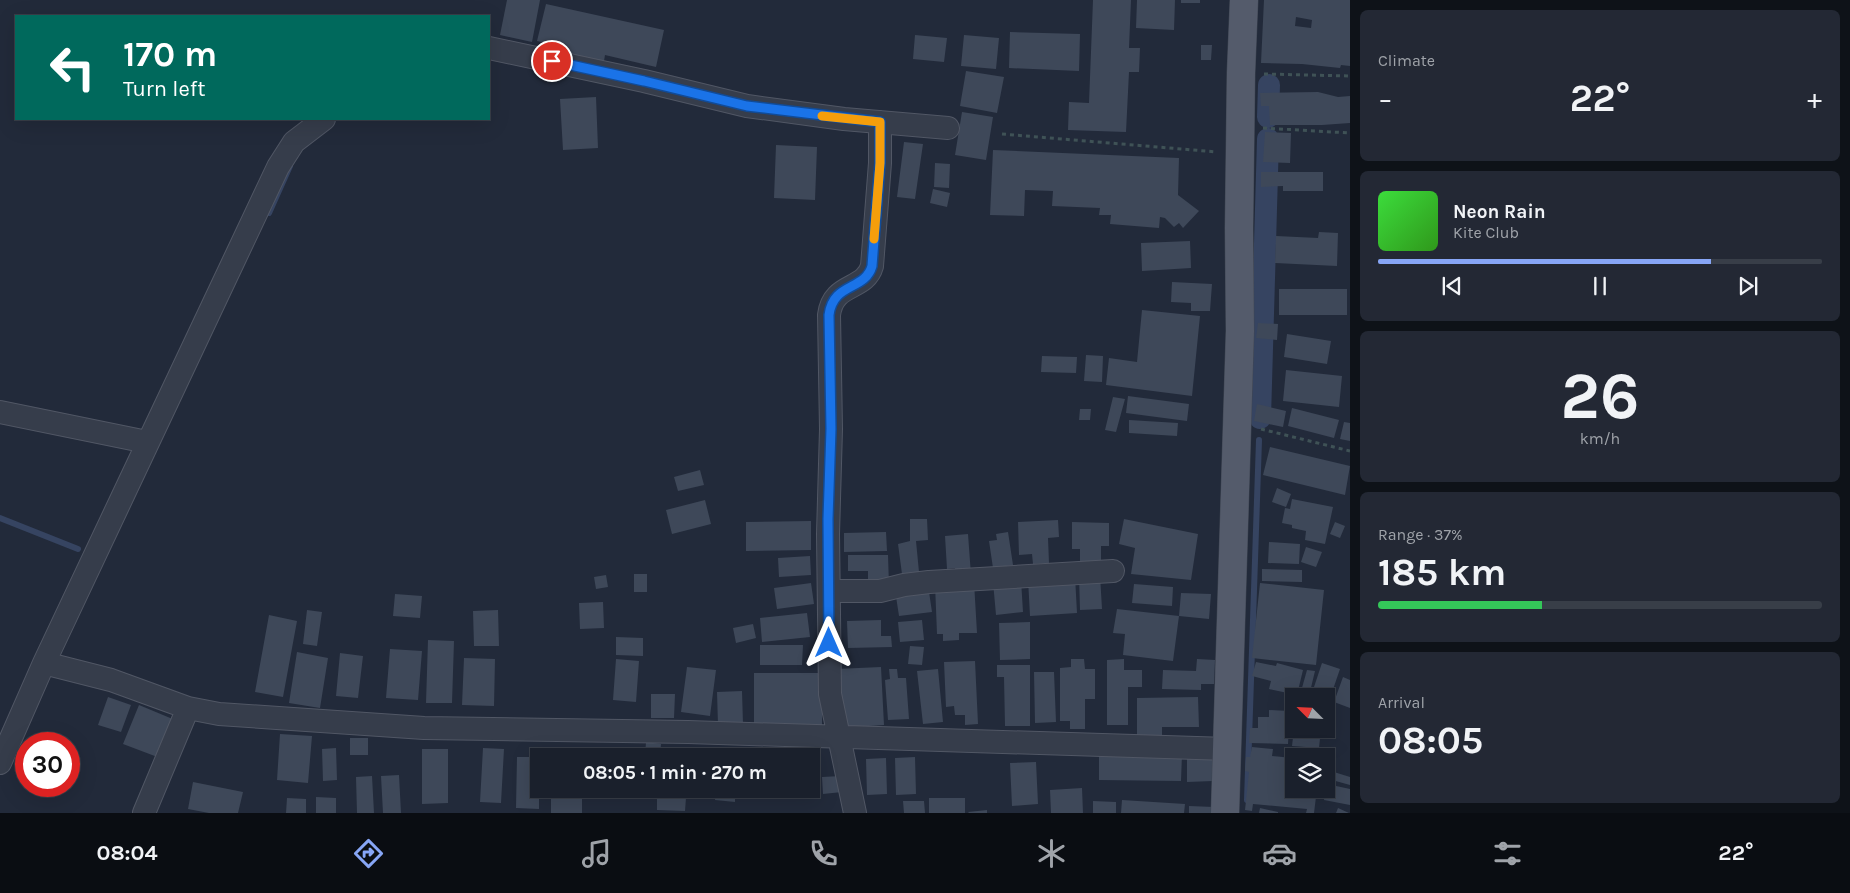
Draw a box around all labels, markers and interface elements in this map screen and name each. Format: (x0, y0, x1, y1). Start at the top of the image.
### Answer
text: 170 m (123, 34, 217, 75)
icon: left (40, 35, 105, 100)
pin (531, 40, 573, 82)
icon: arrive (538, 47, 566, 75)
text: Climate (1378, 51, 1435, 70)
text: Turn left (123, 76, 206, 102)
text: 22° (1570, 76, 1630, 121)
text: − (1378, 82, 1393, 115)
text: + (1807, 82, 1822, 115)
text: Neon Rain (1453, 201, 1546, 223)
text: Kite Club (1453, 223, 1519, 242)
icon: previous (1438, 272, 1466, 300)
icon: pause (1586, 272, 1614, 300)
icon: next (1734, 272, 1762, 300)
text: 26 (1561, 358, 1639, 434)
text: km/h (1580, 429, 1620, 448)
text: Range · 37% (1378, 525, 1463, 544)
text: 185 km (1378, 550, 1506, 595)
position arrow (802, 616, 854, 668)
north arrow (1285, 688, 1335, 738)
map controls (1285, 688, 1335, 798)
text: Arrival (1378, 693, 1425, 712)
text: 08:05 (1378, 718, 1483, 763)
speed limit sign: 30 (15, 732, 80, 797)
button: layers (1285, 748, 1335, 798)
text: 08:05 · 1 min · 270 m (583, 762, 767, 784)
icon: directions (351, 836, 386, 871)
icon: music (579, 836, 614, 871)
icon: phone (806, 836, 841, 871)
icon: climate (1034, 836, 1069, 871)
icon: car (1262, 836, 1297, 871)
icon: filters (1490, 836, 1525, 871)
text: 08:04 (96, 840, 158, 866)
text: 22° (1718, 840, 1754, 866)

